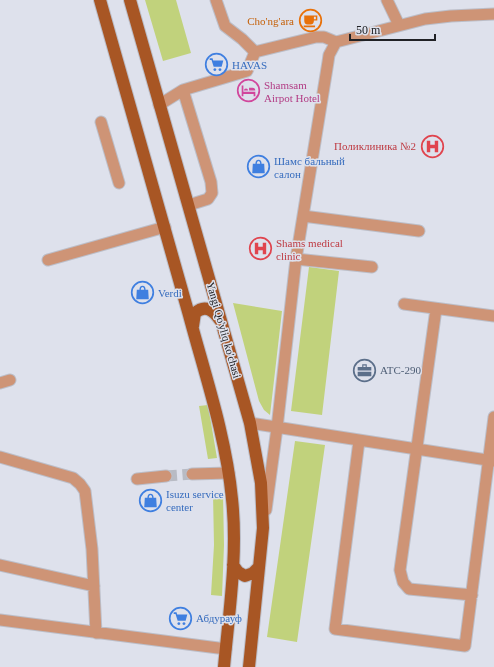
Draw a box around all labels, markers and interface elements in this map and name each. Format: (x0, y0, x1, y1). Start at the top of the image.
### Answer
cafe icon: Cho'ng'ara (297, 8, 323, 34)
place label: Cho'ng'ara (247, 15, 294, 27)
scale bar (350, 16, 435, 42)
text: 50 m (356, 23, 381, 37)
supermarket icon: HAVAS (203, 52, 229, 78)
place label: HAVAS (232, 59, 267, 71)
hotel icon: Shamsam Airpot Hotel (235, 78, 261, 104)
place label: Shamsam Airpot Hotel (264, 79, 320, 104)
hospital icon: Поликлиника №2 (419, 133, 445, 159)
place label: Поликлиника №2 (334, 140, 416, 152)
shop icon: Шамс бальный салон (245, 154, 271, 180)
place label: Шамс бальный салон (274, 155, 345, 180)
hospital icon: Shams medical clinic (248, 236, 274, 262)
place label: Shams medical clinic (276, 237, 343, 262)
shop icon: Verdi (130, 280, 156, 306)
street label: Yangi Qo'yliq ko'chasi (205, 281, 243, 379)
place label: Verdi (158, 287, 182, 299)
office icon: ATC-290 (351, 357, 377, 383)
place label: ATC-290 (380, 364, 421, 376)
shop icon: Isuzu service center (137, 487, 163, 513)
place label: Isuzu service center (166, 488, 224, 513)
supermarket icon: Абдурауф (168, 605, 194, 631)
place label: Абдурауф (196, 612, 242, 624)

